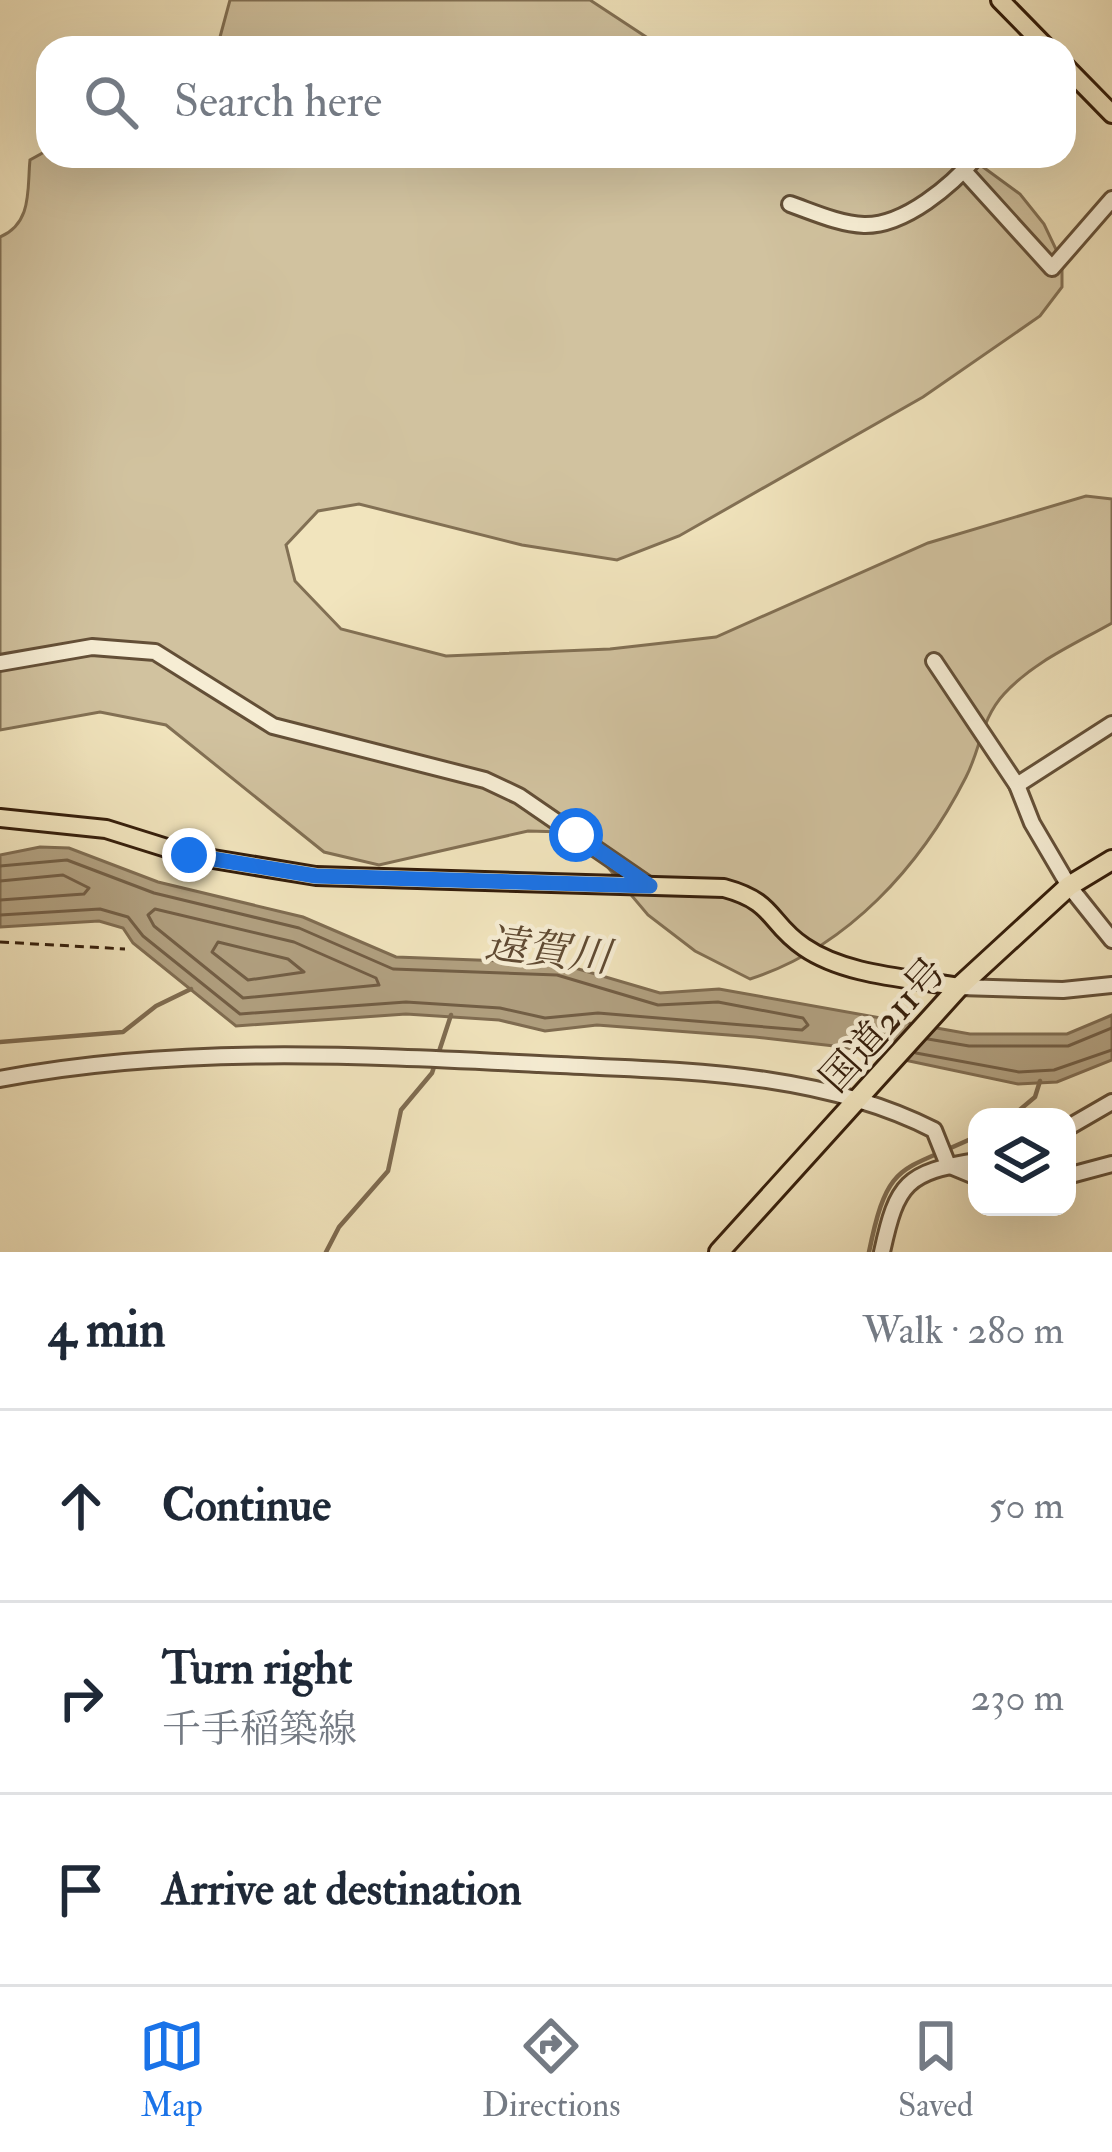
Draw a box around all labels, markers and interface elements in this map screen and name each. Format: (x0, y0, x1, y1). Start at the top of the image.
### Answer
search box (36, 36, 1076, 168)
icon: search (78, 69, 144, 135)
text: Search here (174, 74, 382, 130)
route start (549, 808, 603, 862)
route end (162, 828, 216, 882)
water label: 遠賀川 (482, 918, 617, 985)
street label: 国道211号 (810, 947, 956, 1103)
map controls (968, 1108, 1076, 1216)
button: layers (968, 1108, 1076, 1216)
text: 4 min (48, 1298, 166, 1362)
text: Walk · 280 m (862, 1306, 1064, 1355)
icon: ahead (48, 1473, 114, 1539)
text: Continue (162, 1478, 331, 1534)
text: 50 m (989, 1481, 1064, 1530)
text: Turn right (162, 1641, 352, 1697)
icon: right (48, 1665, 114, 1731)
text: 230 m (971, 1673, 1064, 1722)
text: 千手稲築線 (162, 1705, 357, 1754)
icon: arrive (48, 1857, 114, 1923)
text: Arrive at destination (162, 1862, 522, 1918)
tab: Map (139, 2013, 205, 2126)
tab: Directions (482, 2013, 621, 2126)
tab: Saved (898, 2013, 973, 2126)

